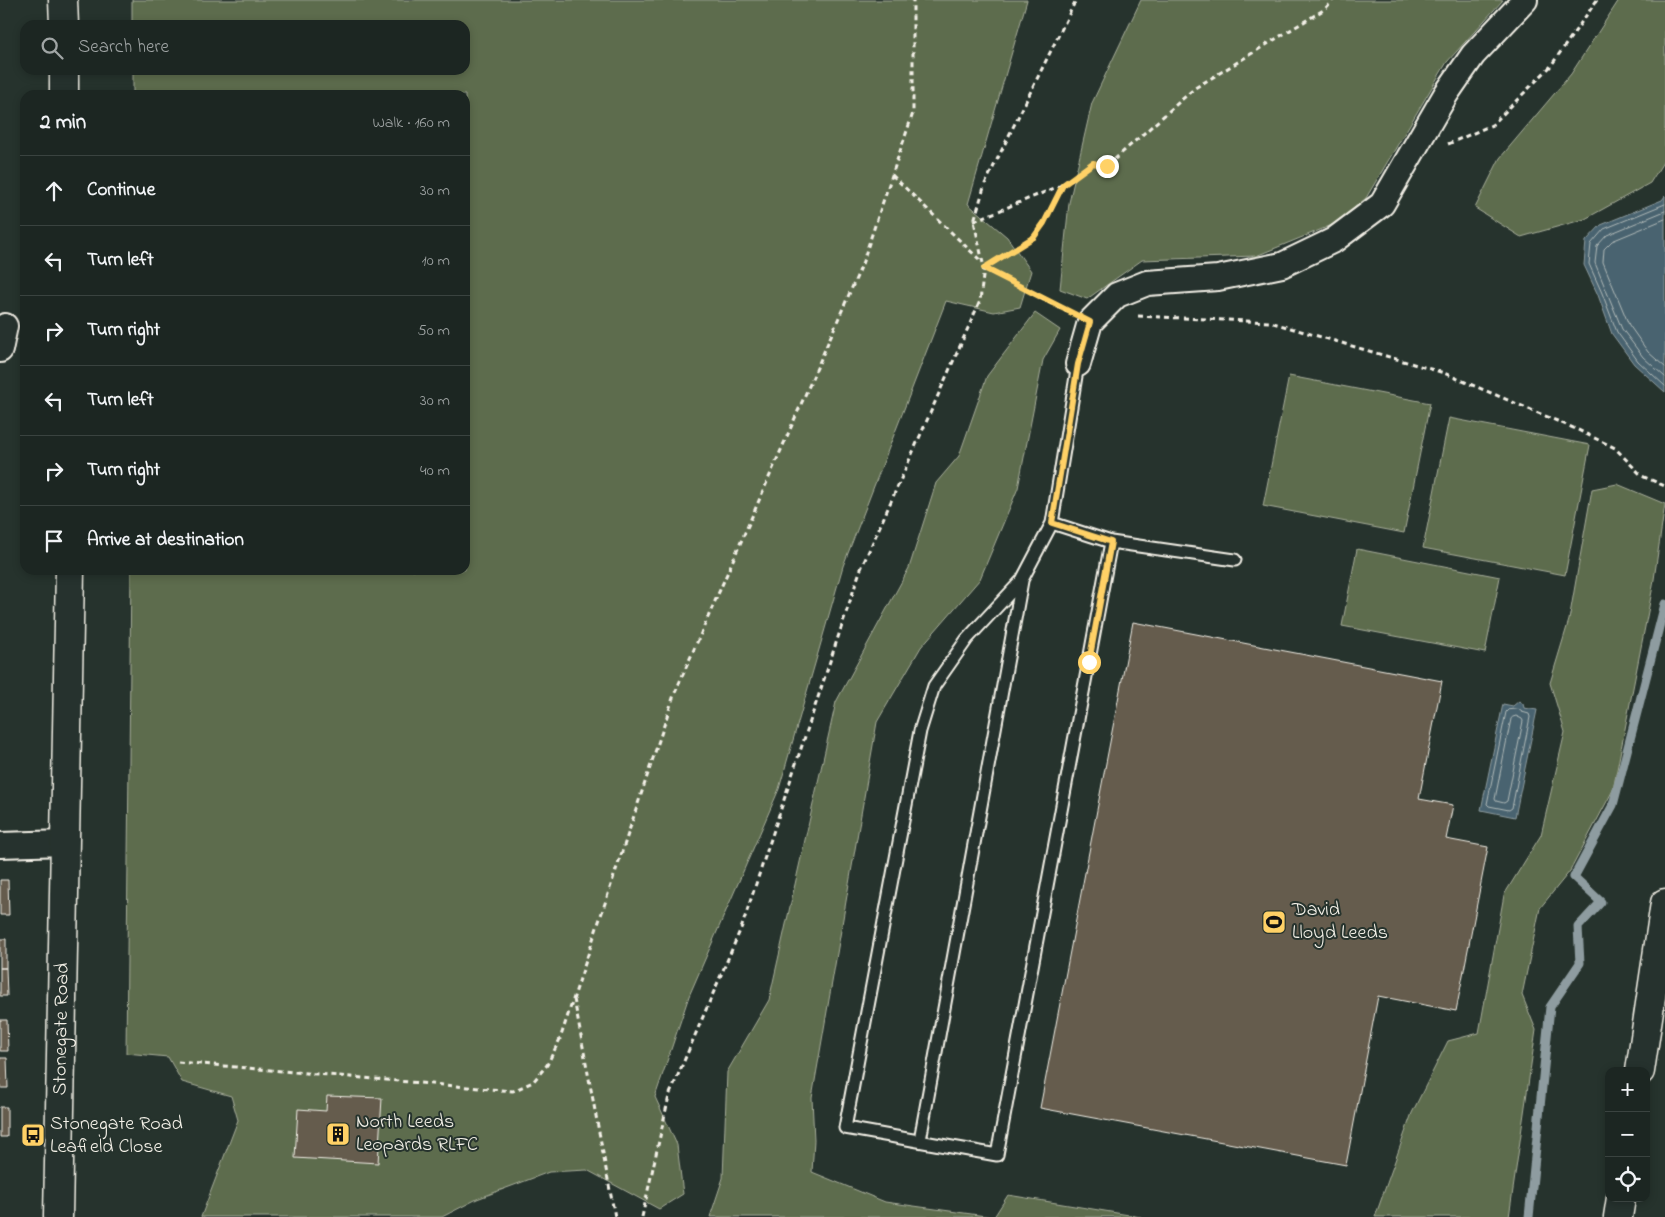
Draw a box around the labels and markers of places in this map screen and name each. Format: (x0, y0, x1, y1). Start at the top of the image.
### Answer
place label: David Lloyd Leeds (1291, 896, 1388, 948)
sports icon: David Lloyd Leeds (1261, 909, 1287, 935)
place label: North Leeds Leopards RLFC (356, 1108, 478, 1160)
place label: Stonegate Road Leafield Close (50, 1110, 183, 1162)
building icon: North Leeds Leopards RLFC (325, 1121, 351, 1147)
bus stop icon: Stonegate Road Leafield Close (20, 1122, 46, 1148)

